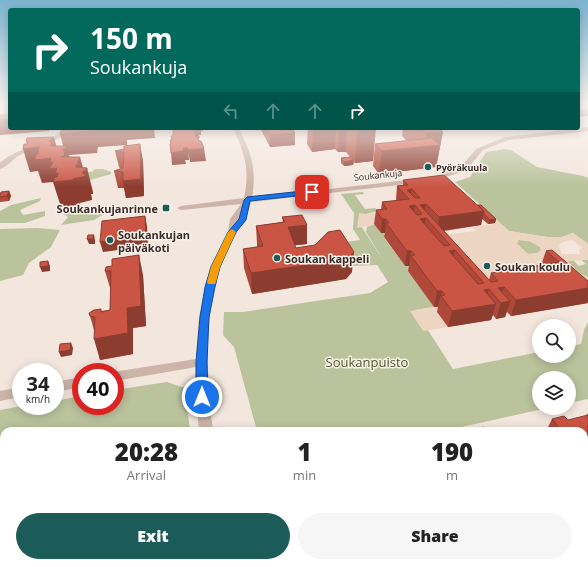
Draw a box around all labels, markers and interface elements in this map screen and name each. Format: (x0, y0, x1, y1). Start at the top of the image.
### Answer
text: 150 m (90, 19, 173, 57)
icon: right (24, 24, 76, 76)
text: Soukankuja (90, 55, 187, 79)
icon: left (220, 100, 242, 122)
icon: ahead (262, 100, 284, 122)
icon: ahead (304, 100, 326, 122)
icon: right (346, 100, 368, 122)
place label: Pyöräkuula (436, 161, 487, 174)
marker: Pyöräkuula (423, 162, 433, 172)
street label: Soukankuja (353, 166, 403, 184)
pin (295, 175, 329, 209)
icon: arrive (301, 181, 323, 203)
place label: Soukankujanrinne (57, 201, 158, 216)
marker: Soukankujanrinne (161, 203, 171, 213)
place label: Soukankujan päiväkoti (118, 227, 190, 255)
marker: Soukankujan päiväkoti (105, 235, 115, 245)
place label: Soukan kappeli (285, 251, 369, 266)
marker: Soukan kappeli (272, 253, 282, 263)
place label: Soukan koulu (495, 259, 570, 274)
marker: Soukan koulu (482, 261, 492, 271)
map controls (532, 319, 576, 415)
button: search (532, 319, 576, 363)
park label: Soukanpuisto (326, 353, 409, 371)
speed limit sign: 40 (72, 363, 124, 415)
text: 34 (27, 370, 49, 397)
button: layers (532, 371, 576, 415)
position arrow (181, 376, 223, 418)
text: km/h (26, 392, 50, 406)
text: 20:28 (115, 435, 178, 468)
text: 1 (297, 435, 312, 468)
text: 190 (431, 435, 473, 468)
text: Arrival (127, 466, 166, 484)
text: min (293, 466, 316, 484)
text: m (446, 466, 458, 484)
button: Exit (16, 513, 290, 559)
button: Share (298, 513, 572, 559)

